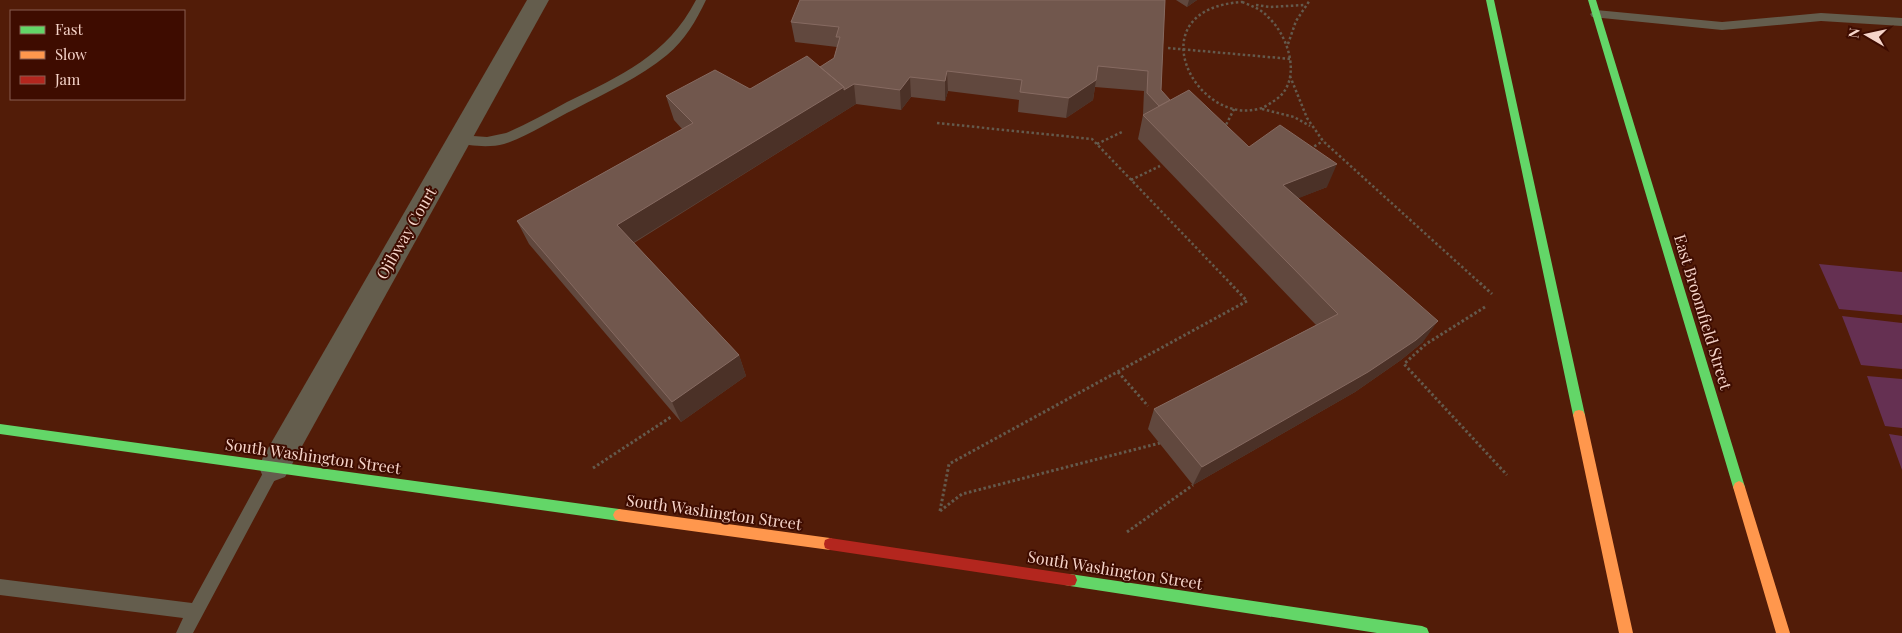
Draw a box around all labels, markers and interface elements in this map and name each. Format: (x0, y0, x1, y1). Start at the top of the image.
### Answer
legend (10, 10, 185, 100)
north arrow (1842, 10, 1892, 60)
text: Fast (55, 19, 84, 39)
text: N (1843, 26, 1864, 39)
text: Slow (55, 44, 87, 64)
text: Jam (54, 69, 81, 89)
street label: Ojibway Court (371, 182, 441, 283)
street label: East Broomfield Street (1670, 232, 1737, 392)
street label: South Washington Street (224, 433, 402, 478)
street label: South Washington Street (625, 489, 803, 534)
street label: South Washington Street (1026, 545, 1204, 594)

